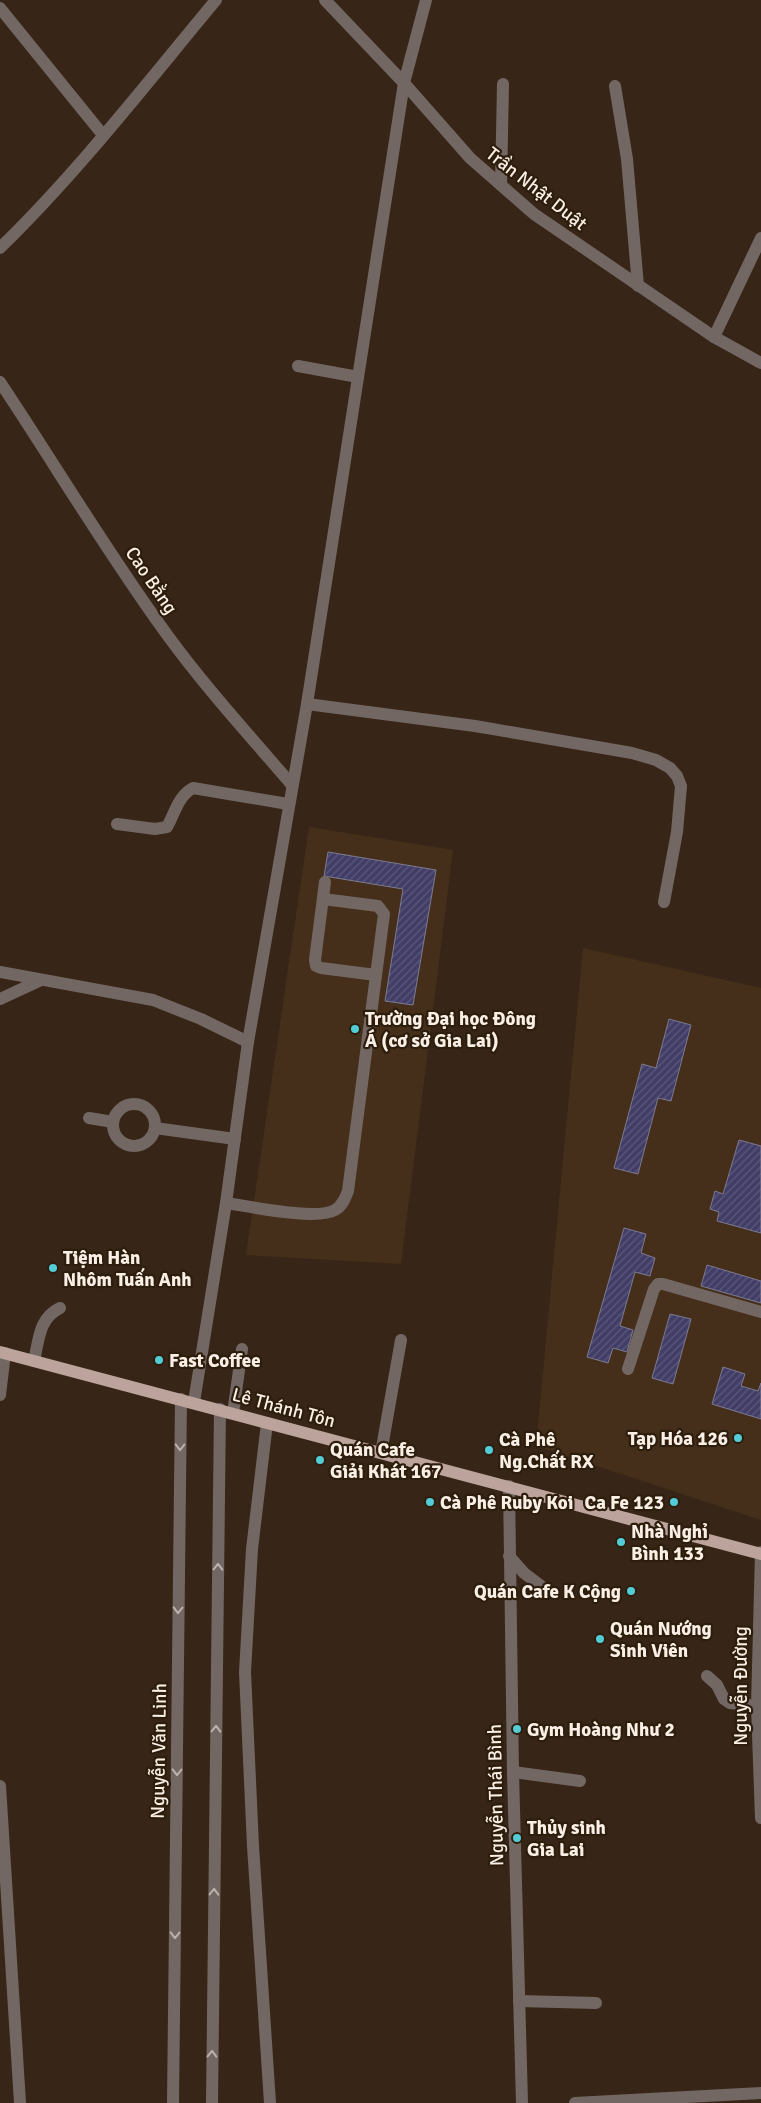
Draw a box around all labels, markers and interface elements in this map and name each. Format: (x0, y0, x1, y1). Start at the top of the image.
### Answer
street label: Trần Nhật Duật (481, 142, 592, 236)
street label: Cao Bằng (120, 542, 183, 619)
place label: Trường Đại học Đông Á (cơ sở Gia Lai) (365, 1007, 536, 1053)
marker: Trường Đại học Đông Á (cơ sở Gia Lai) (349, 1023, 361, 1035)
place label: Tiệm Hàn Nhôm Tuấn Anh (63, 1246, 192, 1292)
marker: Tiệm Hàn Nhôm Tuấn Anh (47, 1262, 59, 1274)
place label: Fast Coffee (169, 1349, 261, 1373)
marker: Fast Coffee (153, 1354, 165, 1366)
street label: Lê Thánh Tôn (230, 1383, 338, 1433)
place label: Tạp Hóa 126 (628, 1427, 728, 1451)
place label: Cà Phê Ng.Chất RX (499, 1428, 594, 1474)
marker: Tạp Hóa 126 (732, 1432, 744, 1444)
place label: Quán Cafe Giải Khát 167 (330, 1438, 442, 1484)
one-way arrow (175, 1444, 185, 1452)
marker: Cà Phê Ng.Chất RX (483, 1444, 495, 1456)
marker: Quán Cafe Giải Khát 167 (314, 1454, 326, 1466)
place label: Cà Phê Ruby Koi (440, 1491, 573, 1515)
place label: Ca Fe 123 (585, 1491, 664, 1515)
marker: Cà Phê Ruby Koi (424, 1496, 436, 1508)
marker: Ca Fe 123 (668, 1496, 680, 1508)
place label: Nhà Nghỉ Bình 133 (631, 1520, 708, 1566)
marker: Nhà Nghỉ Bình 133 (615, 1536, 627, 1548)
one-way arrow (213, 1563, 223, 1570)
place label: Quán Cafe K Cộng (474, 1580, 621, 1604)
marker: Quán Cafe K Cộng (625, 1585, 637, 1597)
one-way arrow (173, 1606, 184, 1614)
place label: Quán Nướng Sinh Viên (610, 1617, 712, 1663)
street label: Nguyễn Đường (729, 1626, 753, 1746)
marker: Quán Nướng Sinh Viên (594, 1633, 606, 1645)
street label: Nguyễn Văn Linh (146, 1683, 172, 1819)
place label: Gym Hoàng Như 2 (527, 1718, 675, 1742)
marker: Gym Hoàng Như 2 (511, 1723, 523, 1735)
street label: Nguyễn Thái Bình (483, 1724, 509, 1866)
one-way arrow (211, 1725, 221, 1733)
one-way arrow (171, 1769, 182, 1777)
place label: Thủy sinh Gia Lai (527, 1816, 606, 1862)
marker: Thủy sinh Gia Lai (511, 1832, 523, 1844)
one-way arrow (209, 1888, 219, 1896)
one-way arrow (170, 1932, 180, 1939)
one-way arrow (207, 2050, 217, 2058)

